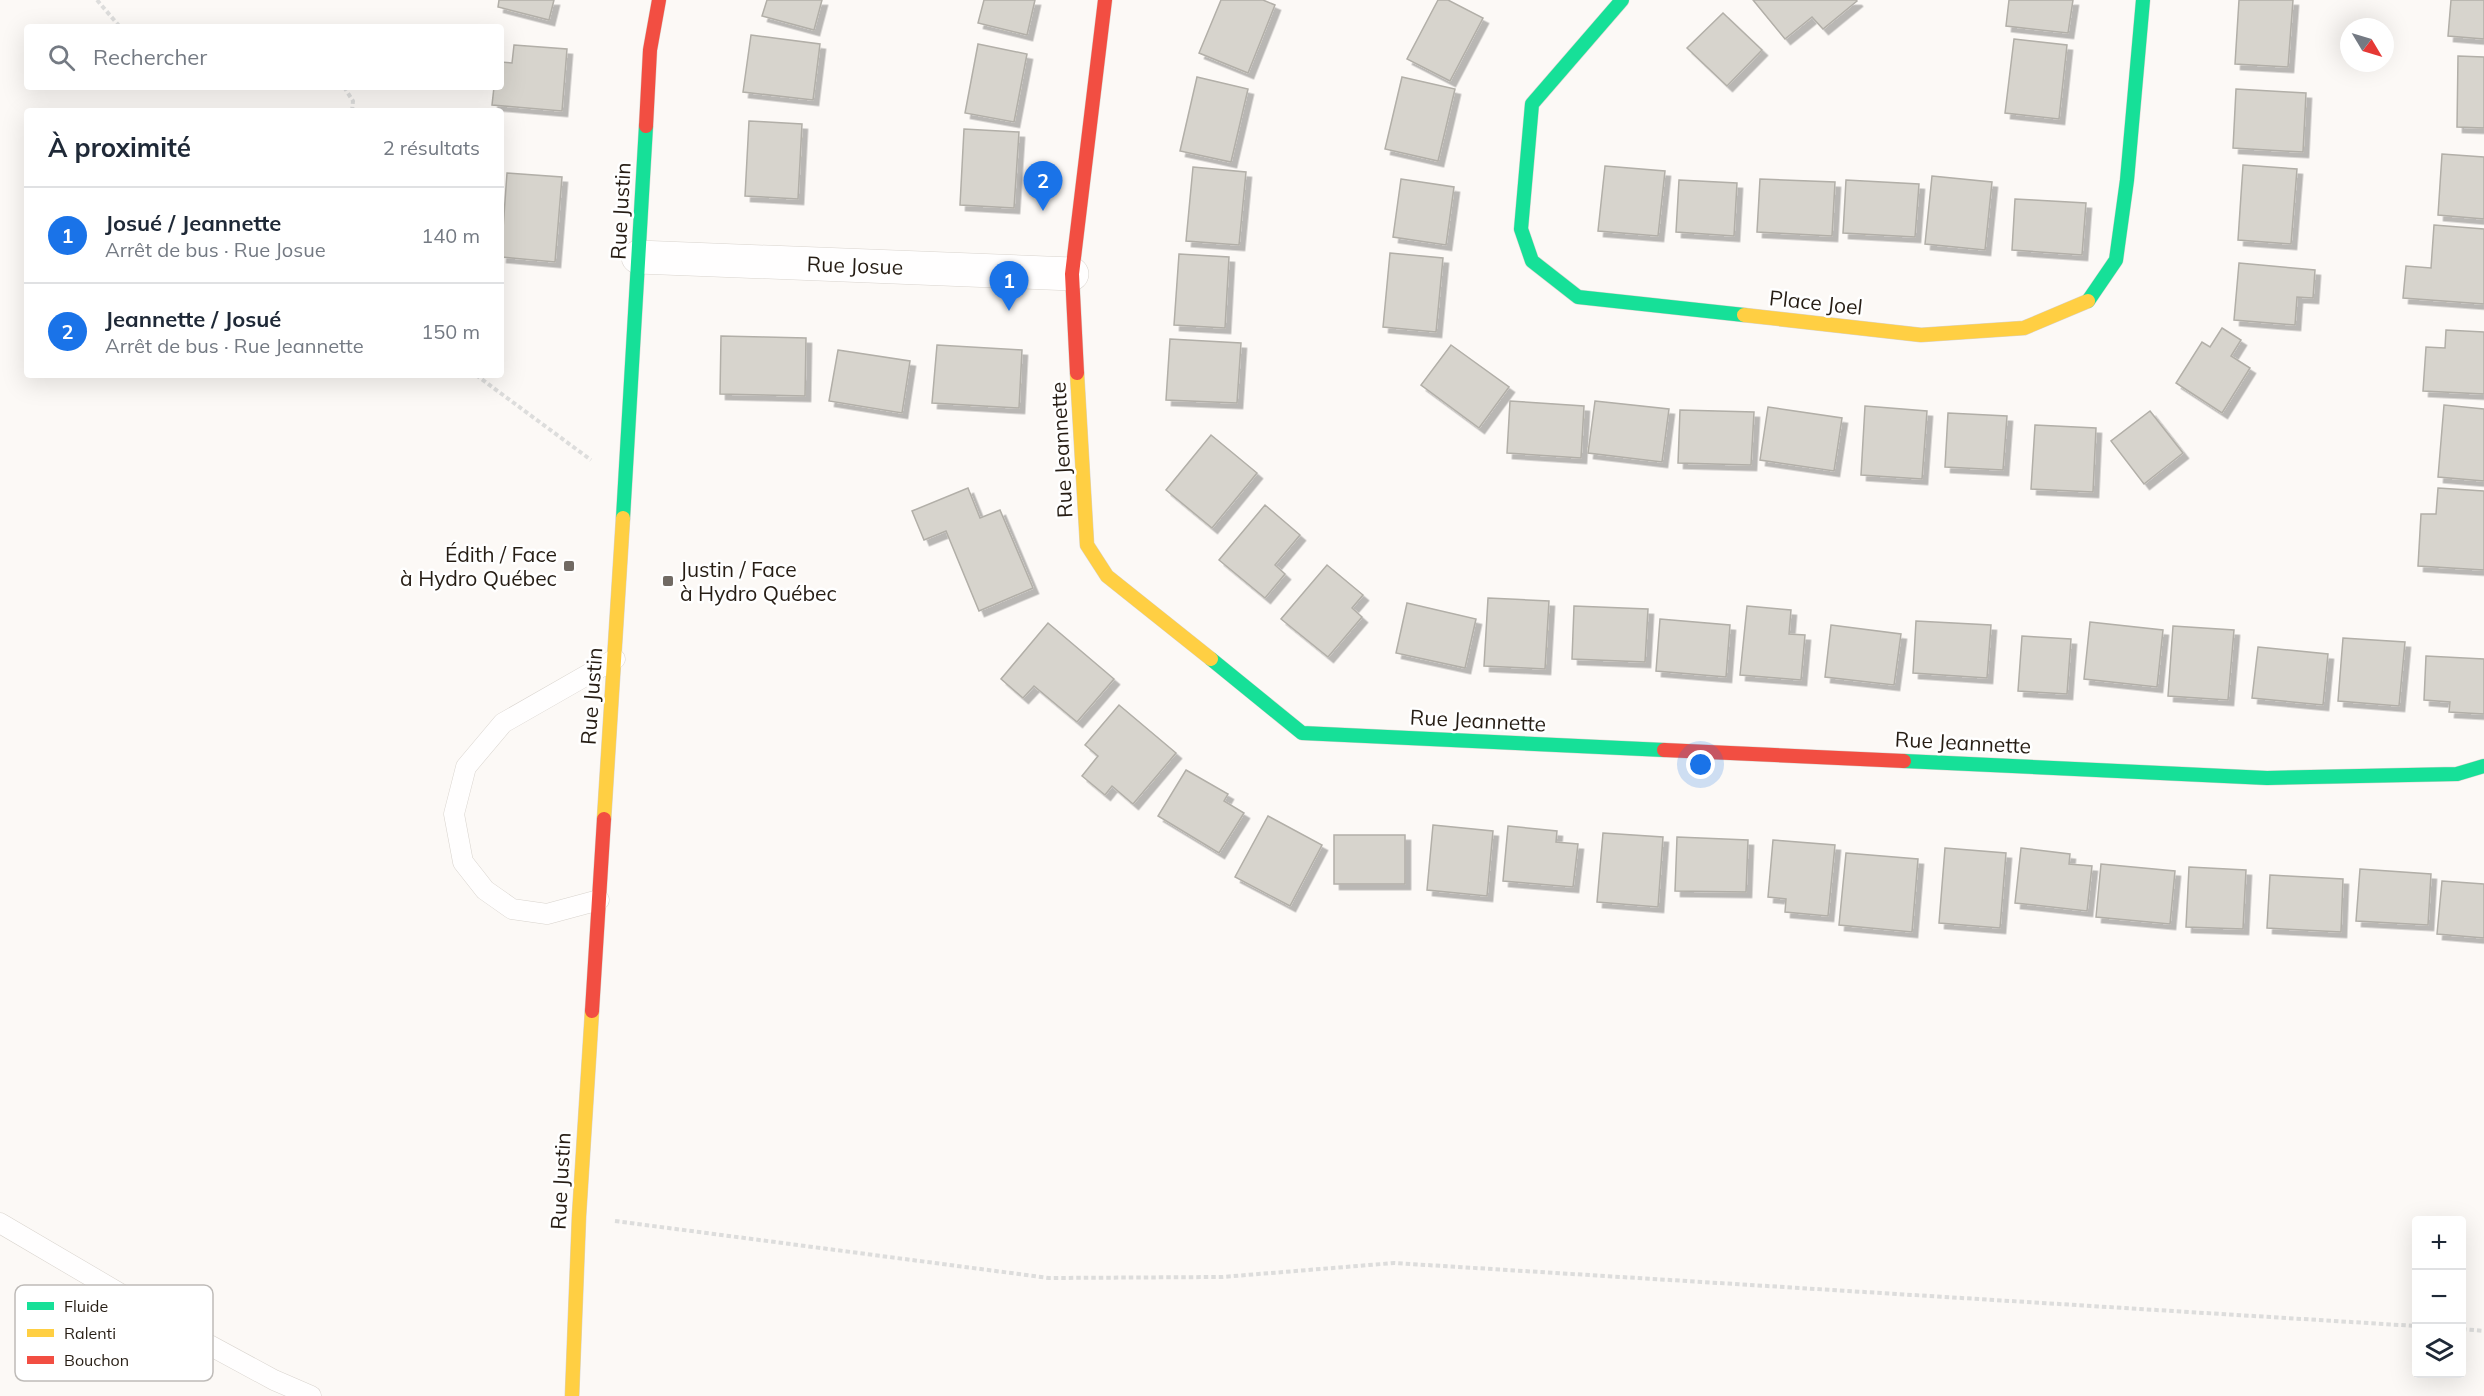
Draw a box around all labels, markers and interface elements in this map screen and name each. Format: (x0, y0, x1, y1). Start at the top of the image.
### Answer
north arrow (2340, 18, 2394, 72)
search box (24, 24, 504, 90)
icon: search (45, 41, 78, 74)
text: Rechercher (93, 43, 207, 71)
text: À proximité (48, 131, 191, 164)
text: 2 résultats (383, 135, 480, 160)
street label: Rue Justin (604, 162, 636, 260)
pin: 2 (1024, 162, 1062, 211)
text: Josué / Jeannette (105, 209, 281, 237)
text: 1 (62, 223, 74, 248)
text: 140 m (421, 223, 480, 248)
text: Arrêt de bus · Rue Josue (105, 237, 326, 262)
street label: Rue Josue (806, 250, 904, 280)
pin: 1 (990, 262, 1028, 311)
street label: Place Joel (1768, 284, 1864, 320)
text: Jeannette / Josué (105, 305, 281, 333)
text: 2 (62, 319, 74, 344)
text: 150 m (421, 319, 480, 344)
text: Arrêt de bus · Rue Jeannette (105, 333, 364, 358)
street label: Rue Jeannette (1044, 381, 1078, 519)
place label: Édith / Face à Hydro Québec (400, 541, 557, 591)
place label: Justin / Face à Hydro Québec (680, 556, 837, 606)
marker: Édith / Face à Hydro Québec (562, 559, 576, 573)
marker: Justin / Face à Hydro Québec (661, 574, 675, 588)
street label: Rue Justin (575, 646, 607, 746)
street label: Rue Jeannette (1409, 703, 1547, 737)
street label: Rue Jeannette (1894, 725, 2032, 759)
your location (1686, 750, 1715, 779)
street label: Rue Justin (544, 1132, 576, 1230)
map controls (2412, 1216, 2466, 1378)
button: + (2412, 1216, 2466, 1270)
button: − (2412, 1270, 2466, 1324)
legend (15, 1285, 213, 1381)
text: Fluide (64, 1296, 108, 1316)
text: Ralenti (64, 1323, 116, 1343)
button: layers (2412, 1324, 2466, 1378)
text: Bouchon (64, 1350, 129, 1370)

